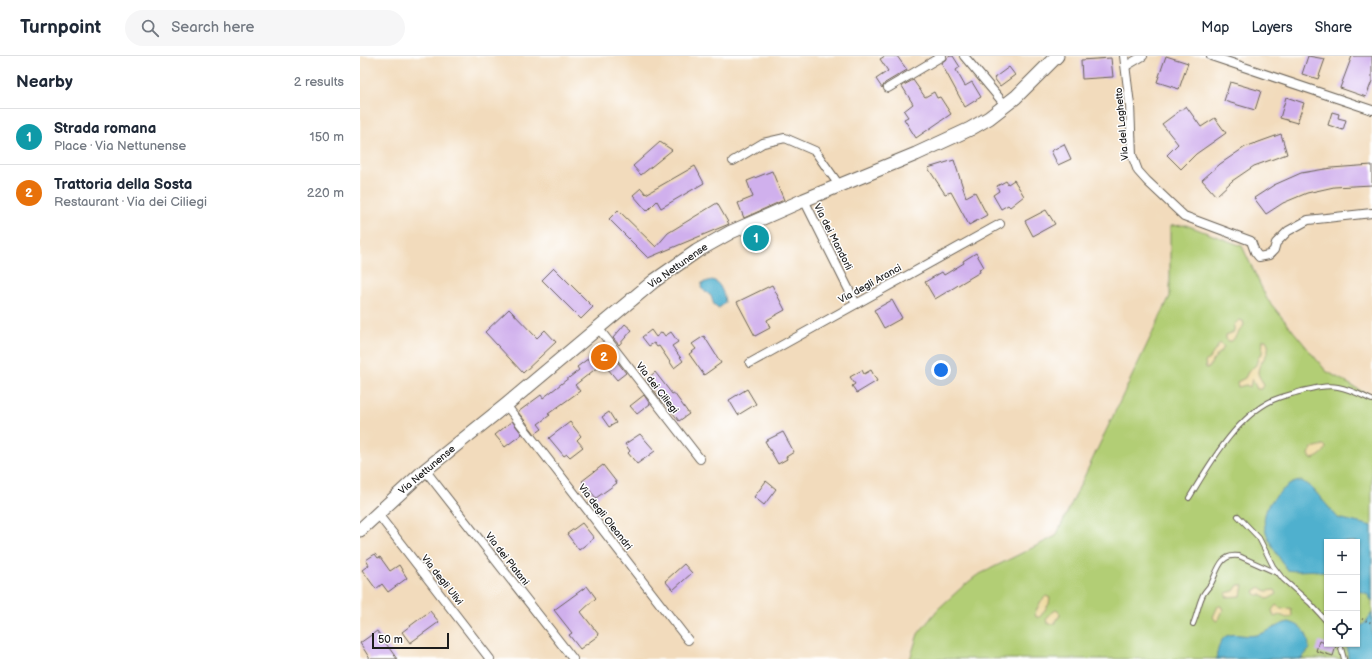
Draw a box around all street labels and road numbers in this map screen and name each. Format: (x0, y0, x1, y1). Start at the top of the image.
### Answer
street label: Via del Laghetto (1113, 87, 1131, 161)
street label: Via dei Mandorli (811, 202, 855, 272)
street label: Via Nettunense (646, 241, 710, 291)
street label: Via degli Aranci (836, 262, 904, 306)
street label: Via dei Ciliegi (633, 360, 681, 416)
street label: Via Nettunense (396, 443, 458, 497)
street label: Via degli Oleandri (576, 482, 634, 552)
street label: Via dei Platani (483, 530, 531, 588)
street label: Via degli Ulivi (419, 553, 465, 607)

